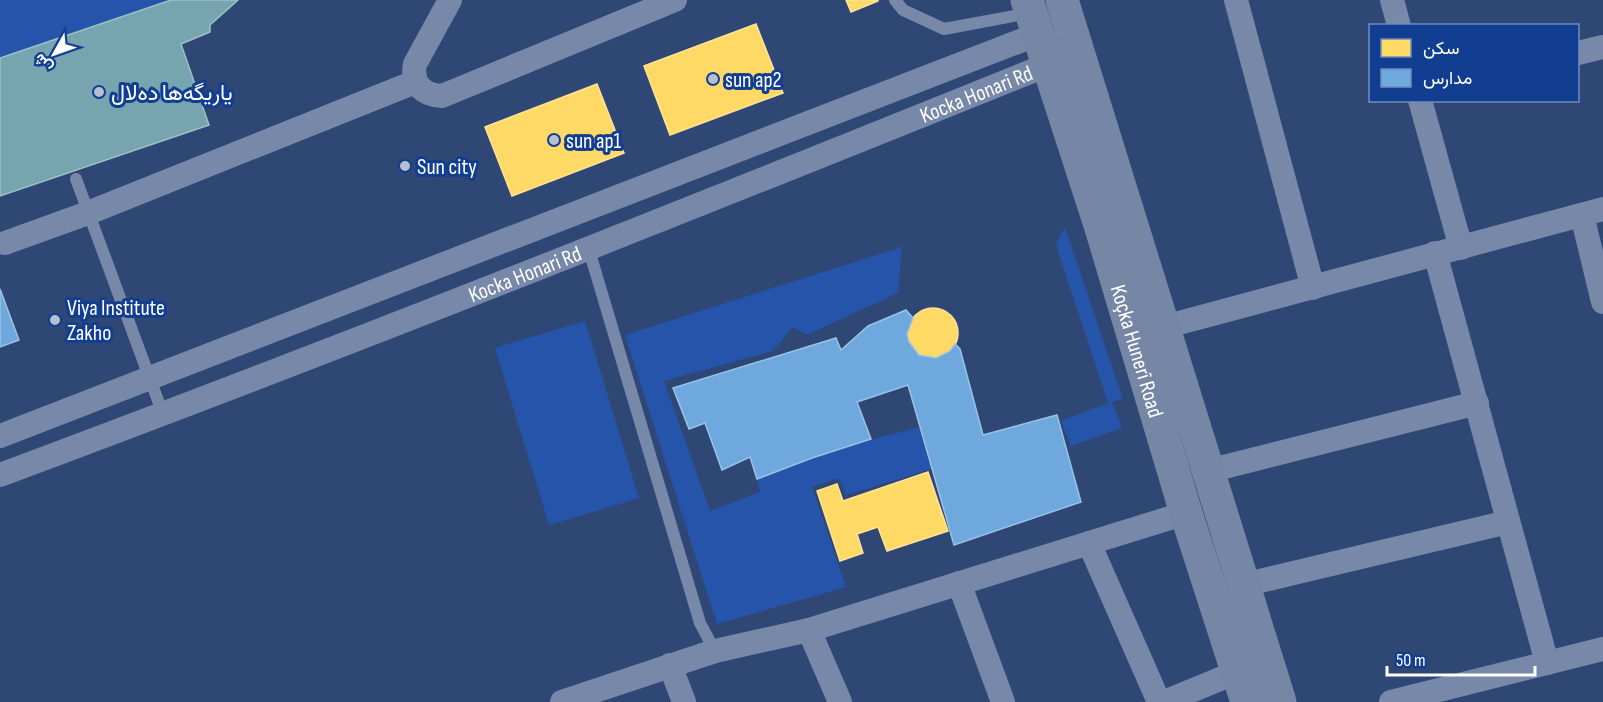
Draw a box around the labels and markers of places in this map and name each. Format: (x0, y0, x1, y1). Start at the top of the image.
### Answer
place label: sun ap2 (725, 67, 782, 94)
marker: sun ap2 (706, 72, 720, 86)
place label: یاریگەها دەلال (111, 80, 233, 107)
marker: یاریگەها دەلال (92, 85, 106, 99)
place label: sun ap1 (566, 128, 622, 155)
marker: sun ap1 (547, 133, 561, 147)
place label: Sun city (417, 154, 477, 181)
marker: Sun city (398, 159, 412, 173)
place label: Viya Institute Zakho (67, 295, 165, 347)
marker: Viya Institute Zakho (48, 313, 62, 327)

